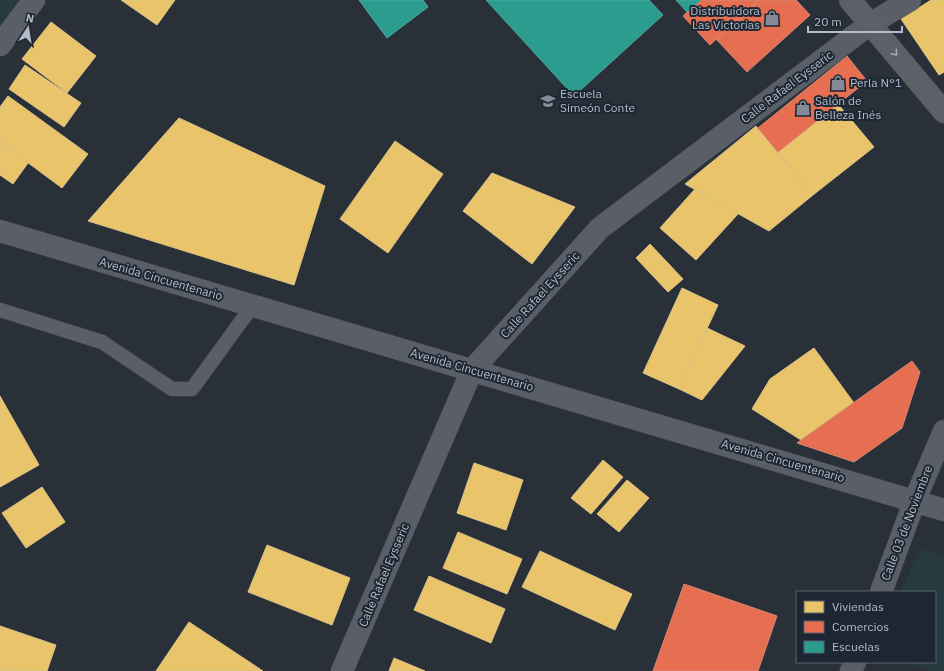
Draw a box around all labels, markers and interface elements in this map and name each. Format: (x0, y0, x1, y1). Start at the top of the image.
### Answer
place label: Distribuidora Las Victorias (690, 3, 761, 32)
north arrow (8, 8, 48, 48)
scale bar (808, 8, 902, 34)
shop icon: Distribuidora Las Victorias (763, 9, 781, 27)
text: N (25, 11, 35, 26)
text: 20 m (814, 14, 842, 29)
street label: Calle Rafael Eysseric (738, 47, 836, 126)
one-way arrow (891, 49, 898, 56)
shop icon: Perla N°1 (829, 74, 847, 92)
place label: Perla N°1 (850, 75, 902, 90)
place label: Escuela Simeón Conte (560, 86, 636, 115)
school or university icon: Escuela Simeón Conte (539, 92, 557, 110)
place label: Salón de Belleza Inés (815, 93, 881, 122)
shop icon: Salón de Belleza Inés (794, 99, 812, 117)
street label: Calle Rafael Eysseric (497, 248, 582, 341)
street label: Avenida Cincuentenario (98, 254, 225, 303)
street label: Avenida Cincuentenario (409, 345, 536, 394)
street label: Avenida Cincuentenario (720, 436, 847, 485)
street label: Calle 03 de Noviembre (878, 463, 936, 583)
street label: Calle Rafael Eysseric (355, 521, 412, 629)
legend (796, 591, 936, 663)
text: Viviendas (832, 599, 884, 614)
text: Comercios (832, 619, 889, 634)
text: Escuelas (832, 639, 880, 654)

